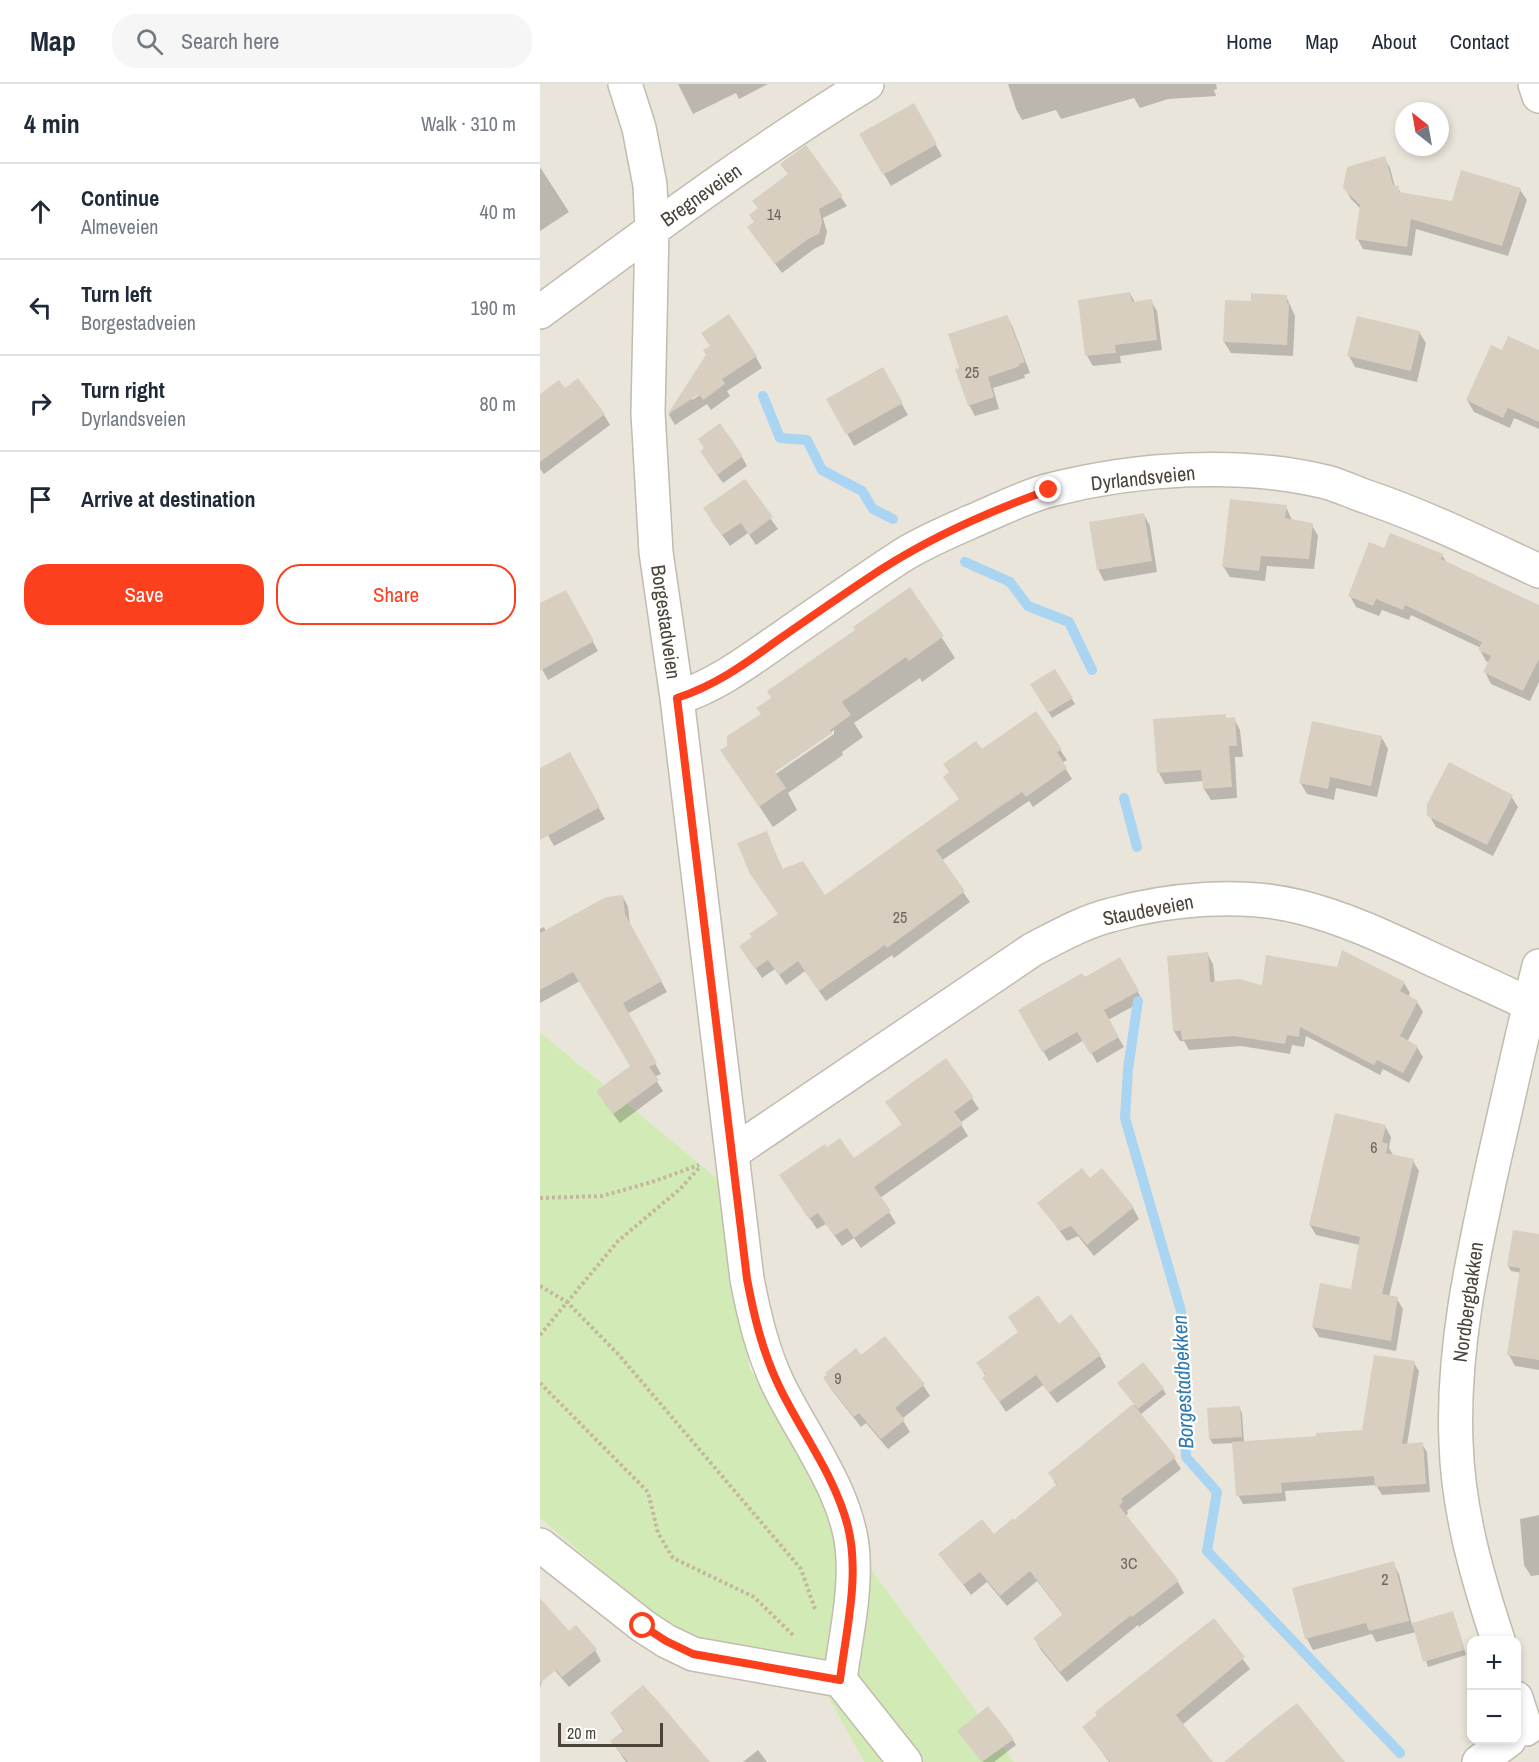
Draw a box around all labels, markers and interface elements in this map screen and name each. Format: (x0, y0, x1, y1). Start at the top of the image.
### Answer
search box (112, 14, 532, 68)
text: Map (30, 22, 76, 60)
icon: search (133, 25, 166, 58)
text: Search here (181, 26, 279, 56)
text: Home (1226, 27, 1272, 56)
text: Map (1305, 27, 1339, 56)
text: About (1372, 27, 1417, 56)
text: Contact (1450, 27, 1509, 56)
north arrow (1395, 102, 1449, 156)
text: 4 min (24, 106, 80, 141)
text: Walk · 310 m (421, 110, 516, 137)
street label: Bregneveien (655, 157, 747, 232)
text: Continue (81, 183, 159, 213)
icon: ahead (24, 195, 57, 228)
text: 40 m (480, 198, 516, 225)
house number: 14 (767, 203, 781, 225)
text: Almeveien (81, 213, 158, 240)
text: Turn left (81, 279, 152, 309)
icon: left (24, 291, 57, 324)
text: 190 m (470, 294, 516, 321)
text: Borgestadveien (81, 309, 196, 336)
house number: 25 (965, 361, 979, 383)
text: Turn right (81, 375, 165, 405)
icon: right (24, 387, 57, 420)
text: 80 m (480, 390, 516, 417)
text: Dyrlandsveien (81, 405, 186, 432)
street label: Dyrlandsveien (1089, 459, 1196, 496)
route end (1035, 476, 1061, 502)
icon: arrive (24, 483, 57, 516)
text: Arrive at destination (81, 484, 255, 514)
street label: Borgestadveien (645, 563, 688, 681)
button: Save (24, 564, 264, 625)
button: Share (276, 564, 516, 625)
street label: Staudeveien (1100, 887, 1196, 932)
house number: 25 (893, 906, 907, 928)
house number: 6 (1370, 1136, 1378, 1158)
street label: Nordbergbakken (1446, 1240, 1489, 1364)
water label: Borgestadbekken (1165, 1314, 1200, 1450)
house number: 9 (834, 1367, 842, 1389)
house number: 3C (1121, 1552, 1137, 1574)
house number: 2 (1381, 1568, 1389, 1590)
route start (629, 1612, 655, 1638)
map controls (1467, 1636, 1521, 1744)
button: + (1467, 1636, 1521, 1690)
button: − (1467, 1690, 1521, 1744)
scale bar (558, 1720, 663, 1748)
text: 20 m (567, 1722, 596, 1744)

